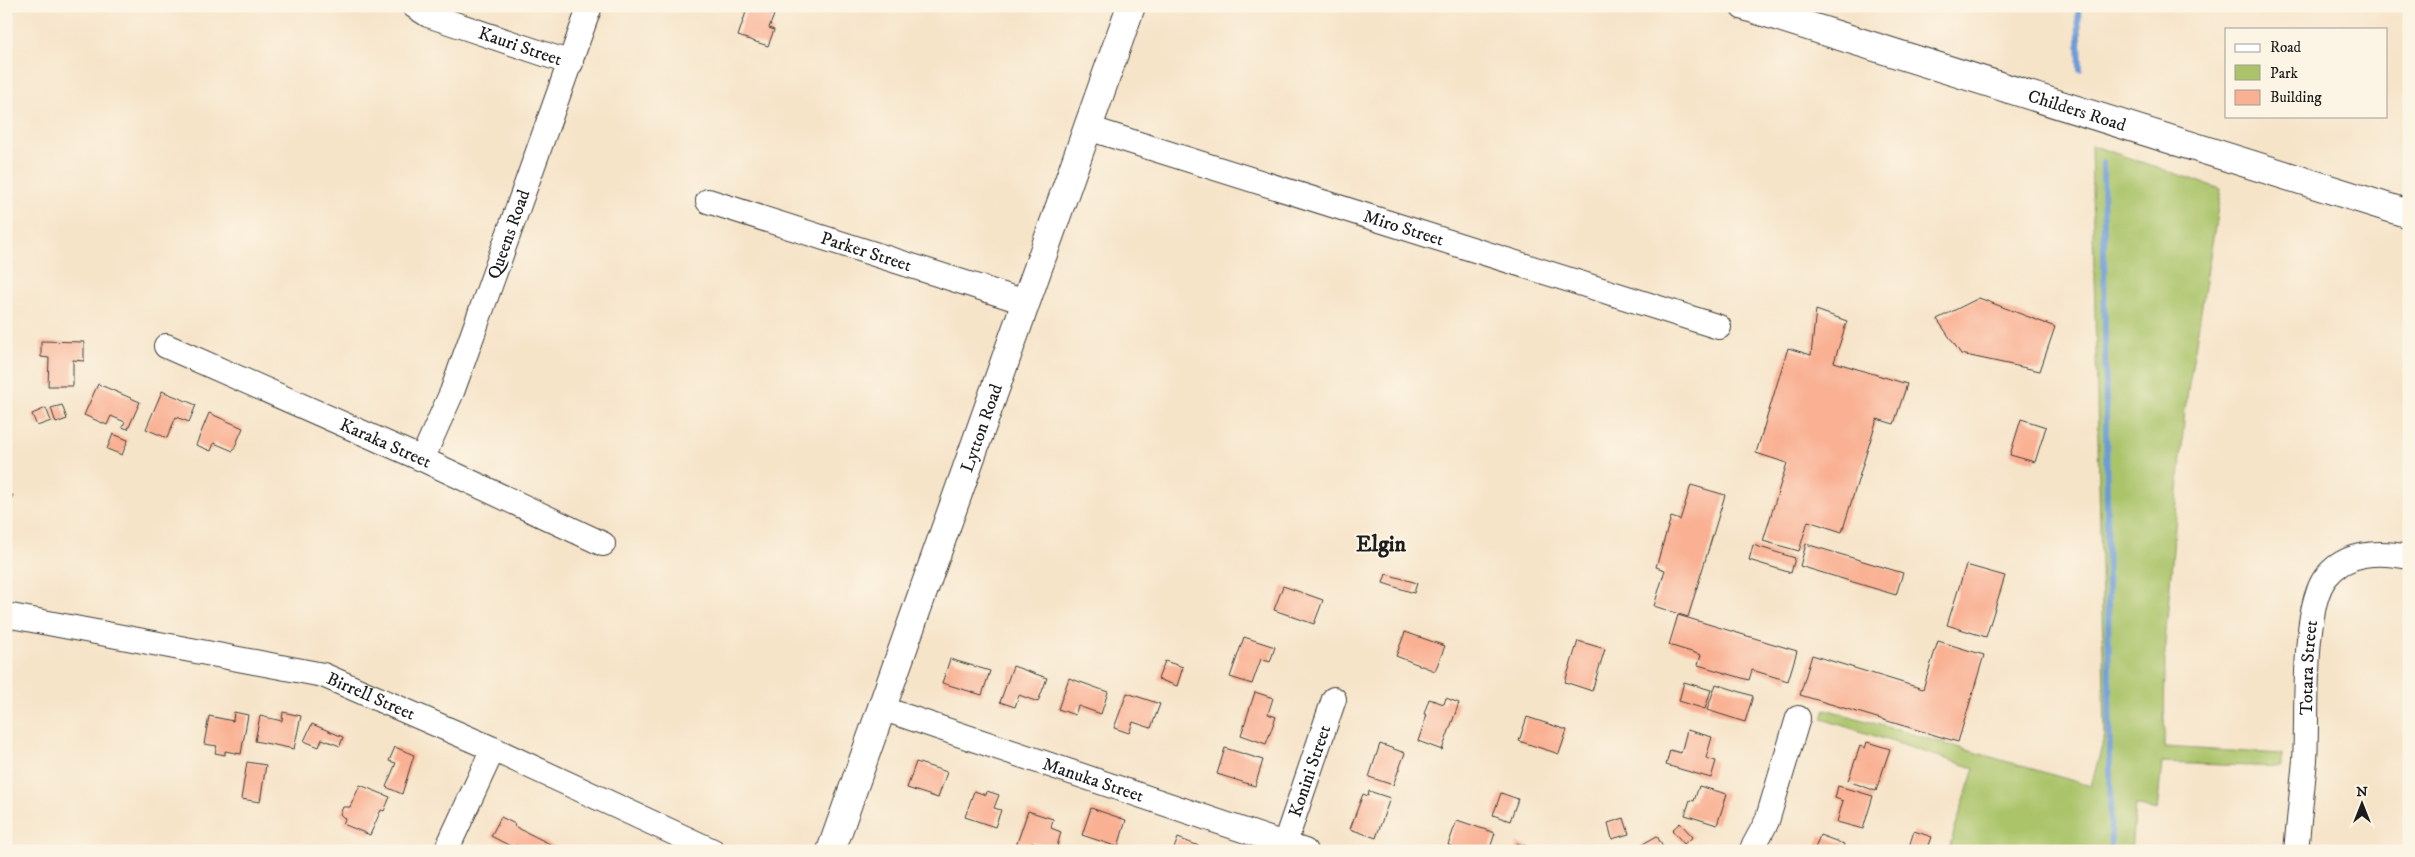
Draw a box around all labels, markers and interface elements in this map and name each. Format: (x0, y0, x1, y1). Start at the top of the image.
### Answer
street label: Kauri Street (475, 23, 565, 71)
legend (2225, 28, 2388, 118)
text: Road (2270, 38, 2302, 57)
text: Park (2270, 64, 2299, 83)
street label: Childers Road (2025, 85, 2129, 137)
text: Building (2270, 88, 2322, 107)
street label: Queens Road (483, 187, 535, 282)
street label: Miro Street (1360, 206, 1446, 252)
street label: Parker Street (818, 228, 914, 277)
street label: Lytton Road (956, 381, 1008, 475)
street label: Karaka Street (336, 414, 435, 474)
district label: Elgin (1356, 531, 1407, 558)
street label: Totara Street (2296, 619, 2323, 715)
street label: Birrell Street (323, 668, 418, 726)
street label: Konini Street (1285, 722, 1336, 820)
street label: Manuka Street (1040, 753, 1146, 808)
north arrow (2338, 780, 2388, 830)
text: N (2356, 783, 2368, 801)

